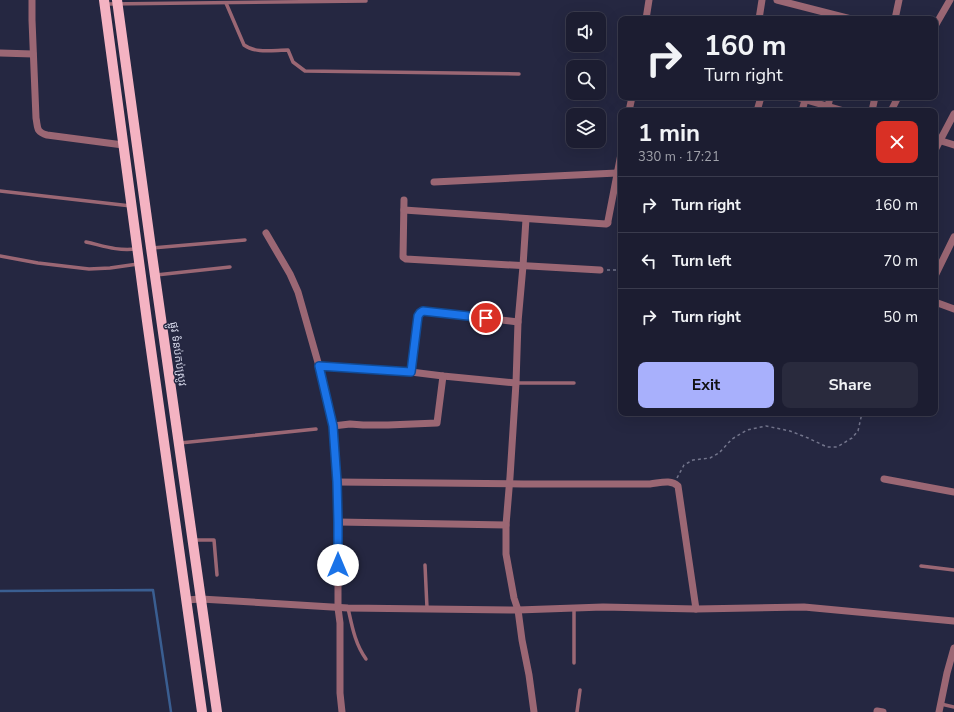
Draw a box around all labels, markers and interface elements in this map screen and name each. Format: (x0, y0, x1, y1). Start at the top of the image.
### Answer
map controls (566, 12, 606, 148)
button: sound (566, 12, 606, 52)
text: 160 m (704, 27, 787, 65)
icon: right (638, 32, 690, 84)
button: search (566, 60, 606, 100)
text: Turn right (704, 63, 783, 87)
button: layers (566, 108, 606, 148)
text: 1 min (638, 117, 700, 149)
button: close (876, 121, 918, 163)
text: 330 m · 17:21 (638, 148, 720, 166)
icon: right (638, 194, 660, 216)
text: Turn right (672, 195, 741, 215)
text: 160 m (874, 195, 918, 215)
icon: left (638, 250, 660, 272)
text: Turn left (672, 251, 731, 271)
text: 70 m (883, 251, 918, 271)
pin (469, 301, 503, 335)
icon: right (638, 306, 660, 328)
icon: arrive (475, 307, 497, 329)
text: Turn right (672, 307, 741, 327)
text: 50 m (883, 307, 918, 327)
street label: ផ្លូវ ទំនប់កប់ស្រូវ (164, 321, 190, 388)
button: Exit (638, 362, 774, 408)
button: Share (782, 362, 918, 408)
position arrow (317, 544, 359, 586)

